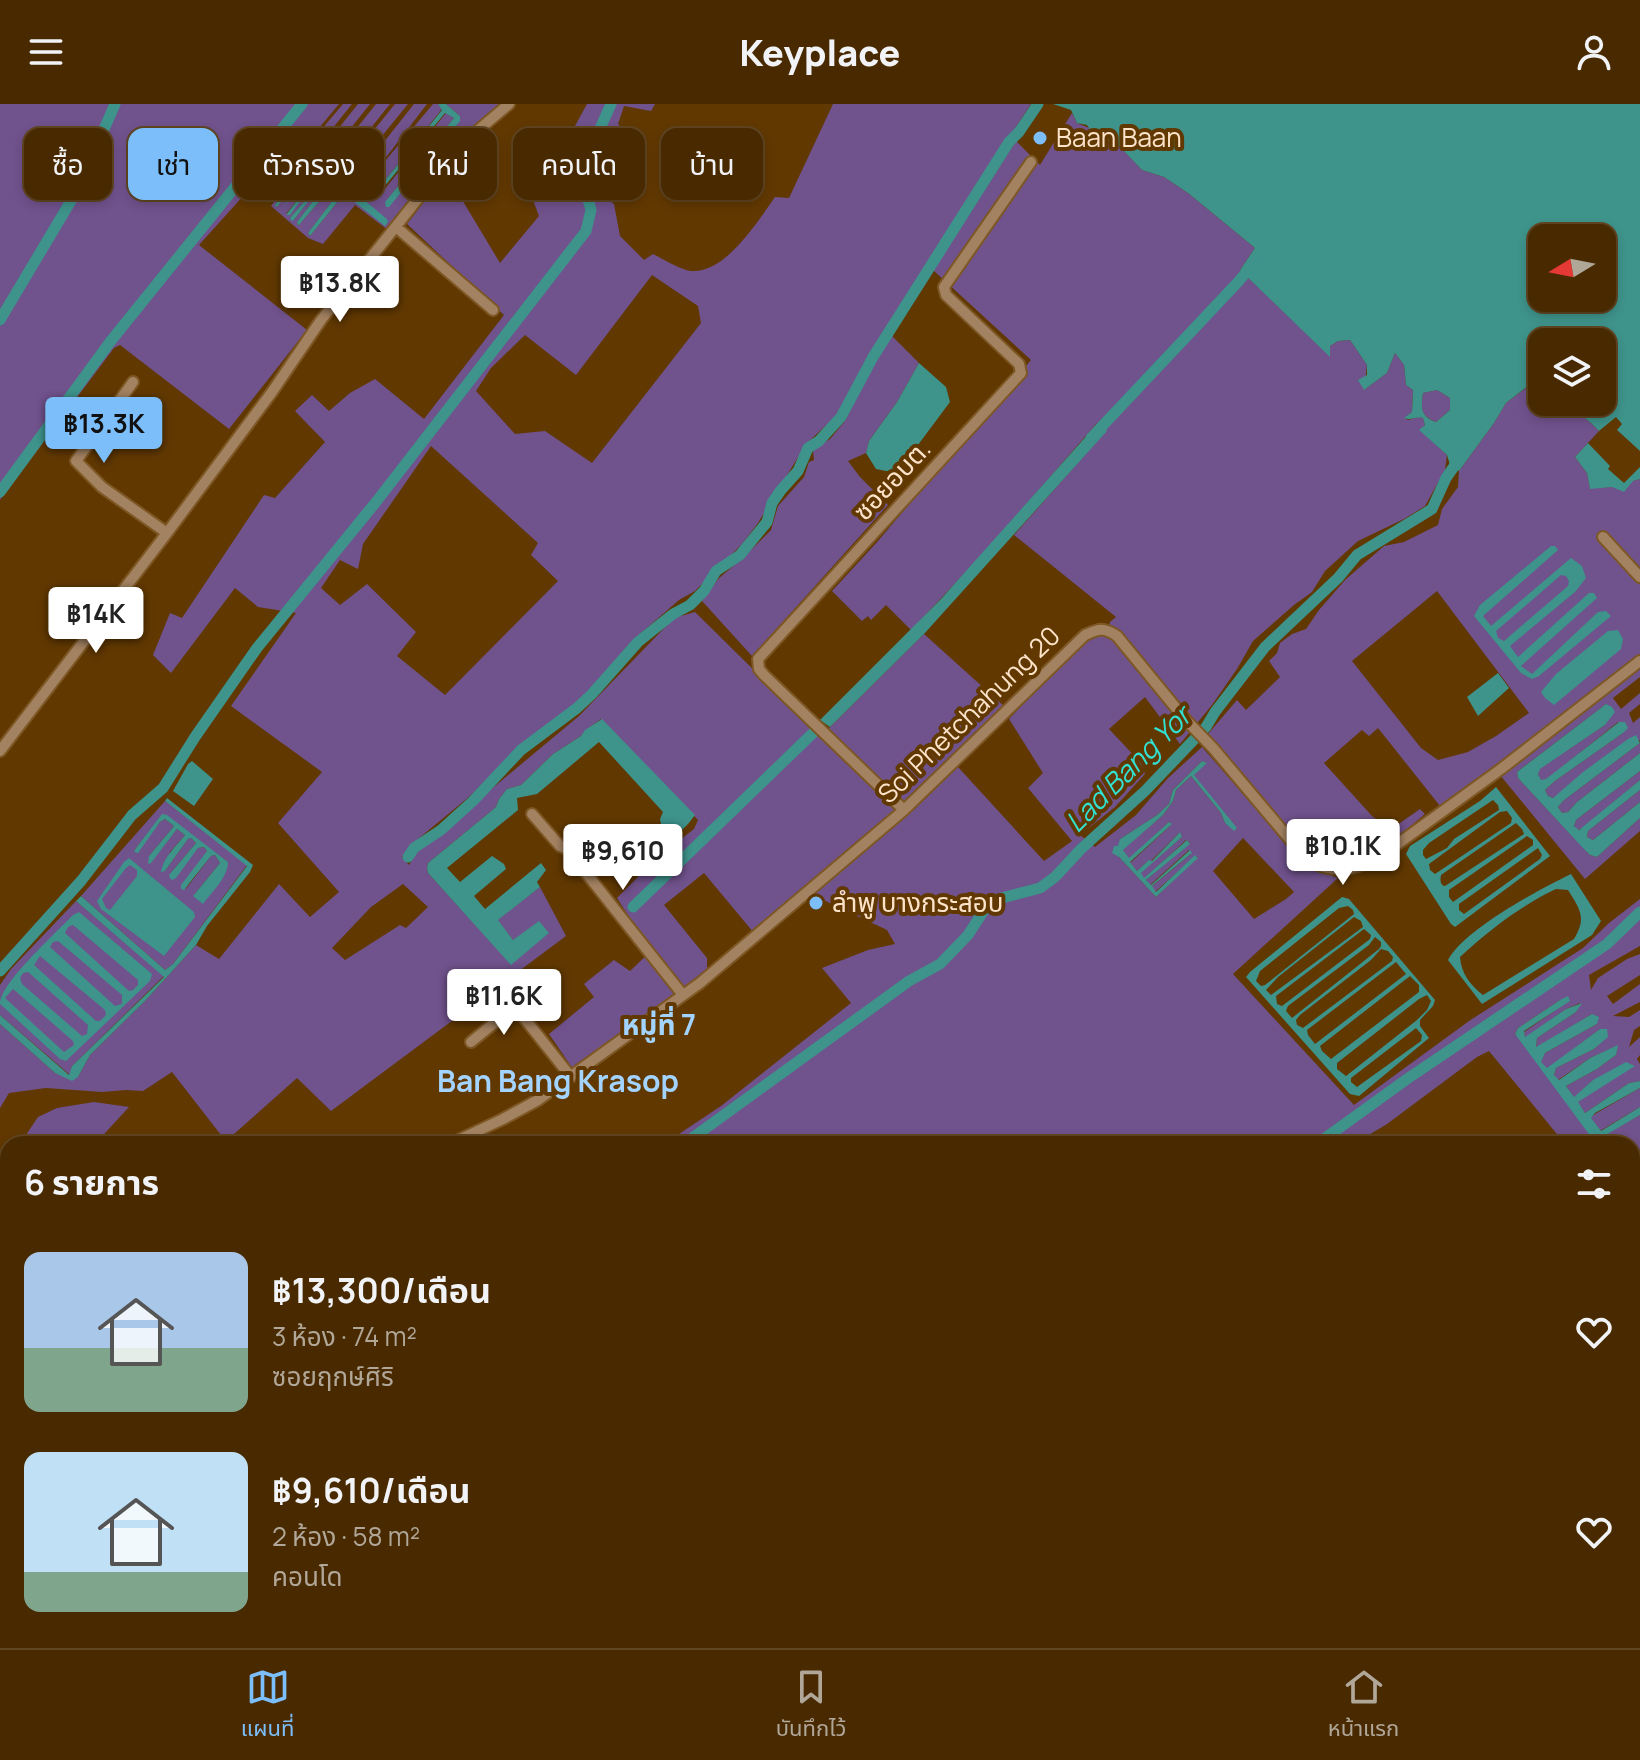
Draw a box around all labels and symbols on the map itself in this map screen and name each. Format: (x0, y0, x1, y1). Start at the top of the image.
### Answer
place label: Baan Baan (1056, 119, 1182, 155)
marker: Baan Baan (1031, 129, 1049, 147)
north arrow (1528, 224, 1616, 312)
pin: ฿13.8K (275, 256, 405, 324)
pin: ฿13.3K (39, 397, 169, 465)
street label: ซอยอบต. (844, 431, 938, 528)
pin: ฿14K (49, 587, 143, 655)
street label: Soi Phetchahung 20 (869, 618, 1067, 811)
water label: Lad Bang Yor (1056, 694, 1201, 840)
pin: ฿10.1K (1278, 819, 1408, 887)
pin: ฿9,610 (558, 824, 688, 892)
place label: ลำพู บางกระสอบ (832, 884, 1003, 920)
marker: ลำพู บางกระสอบ (807, 894, 825, 912)
pin: ฿11.6K (439, 969, 569, 1037)
district label: หมู่ที่ 7 (622, 1005, 696, 1043)
district label: Ban Bang Krasop (437, 1060, 679, 1101)

